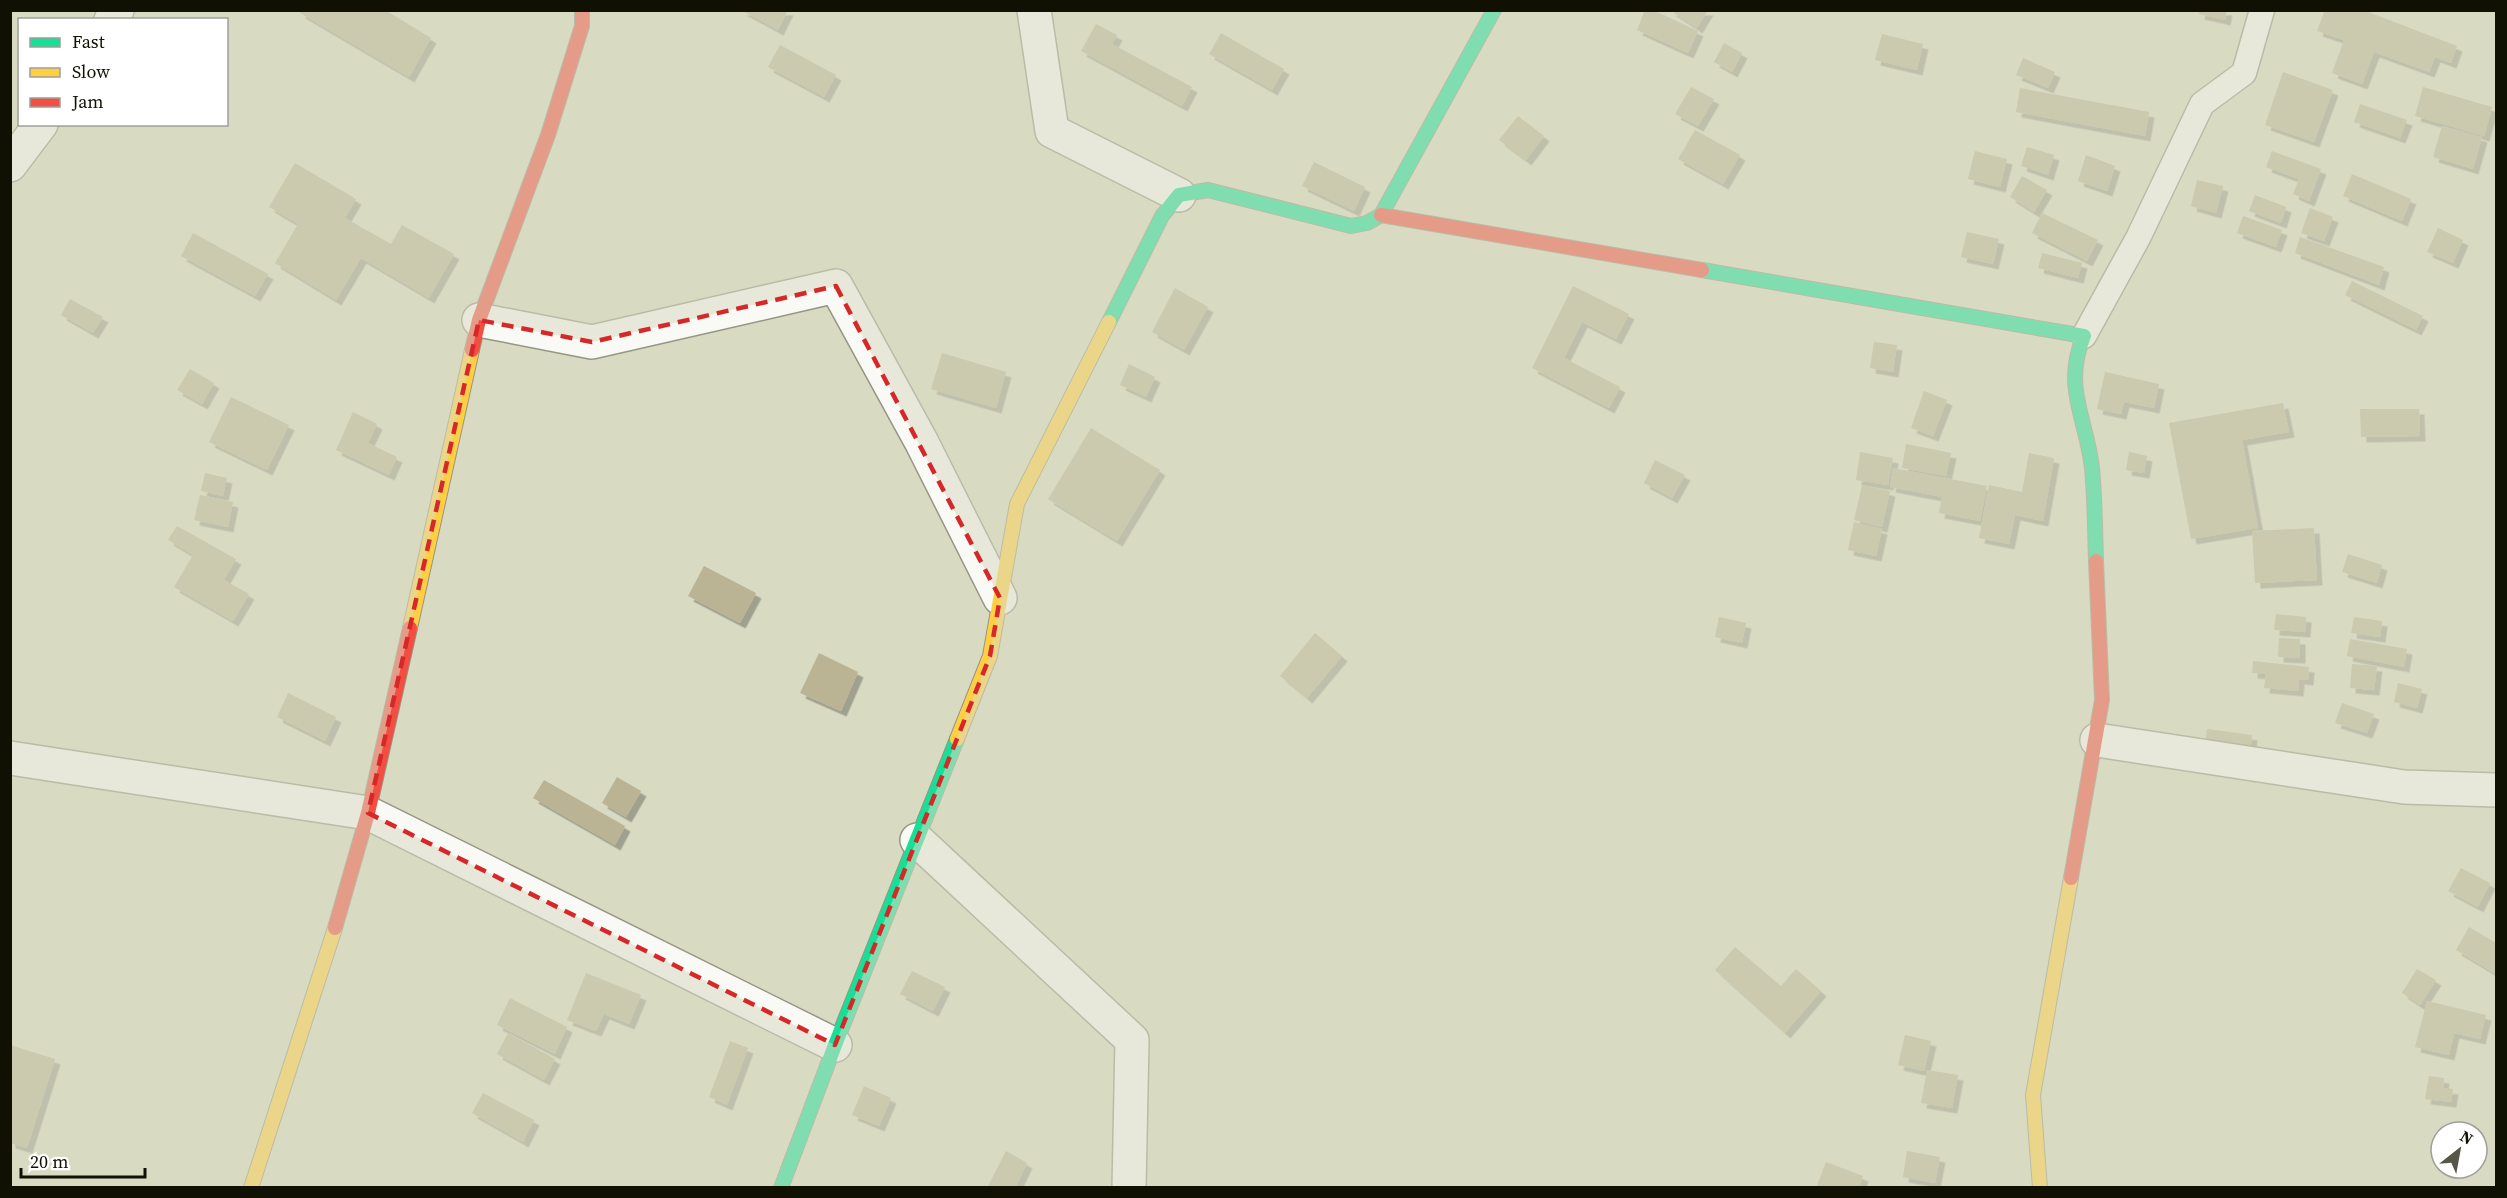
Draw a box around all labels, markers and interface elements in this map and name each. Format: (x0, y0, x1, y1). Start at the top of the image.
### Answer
legend (18, 18, 228, 126)
text: Fast (72, 29, 105, 54)
text: Slow (72, 59, 110, 84)
text: Jam (71, 89, 104, 114)
north arrow (2429, 1120, 2489, 1180)
text: N (2456, 1125, 2478, 1150)
scale bar (21, 1141, 146, 1179)
text: 20 m (30, 1149, 68, 1174)

